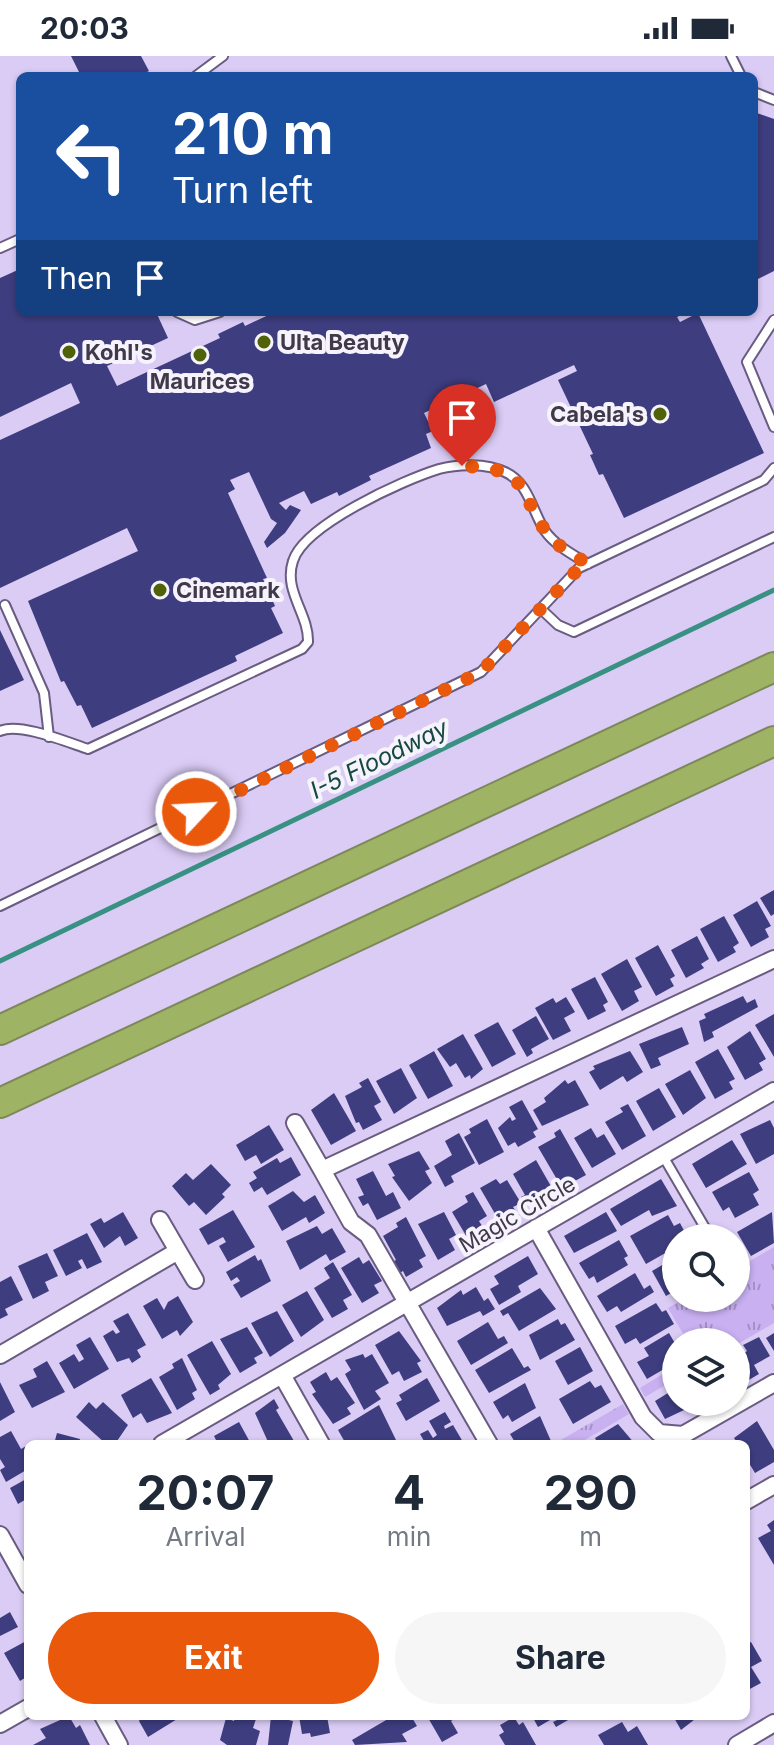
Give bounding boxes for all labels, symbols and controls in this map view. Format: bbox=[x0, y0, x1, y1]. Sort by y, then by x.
text: 20:03 bbox=[40, 10, 129, 46]
text: 210 m bbox=[172, 100, 334, 168]
icon: left bbox=[40, 104, 144, 208]
text: Turn left bbox=[172, 168, 313, 212]
icon: arrive bbox=[128, 256, 172, 300]
text: Then bbox=[40, 260, 112, 296]
place label: Ulta Beauty bbox=[280, 329, 405, 355]
marker: Ulta Beauty bbox=[255, 333, 273, 351]
place label: Kohl's bbox=[85, 339, 153, 365]
marker: Kohl's bbox=[60, 343, 78, 361]
marker: Maurices bbox=[191, 346, 209, 364]
place label: Maurices bbox=[150, 368, 250, 394]
pin bbox=[428, 384, 496, 466]
icon: arrive bbox=[440, 396, 484, 440]
place label: Cabela's bbox=[550, 401, 644, 427]
marker: Cabela's bbox=[651, 405, 669, 423]
place label: Cinemark bbox=[176, 577, 280, 603]
marker: Cinemark bbox=[151, 581, 169, 599]
water label: I-5 Floodway bbox=[306, 713, 453, 805]
position arrow bbox=[154, 770, 238, 854]
street label: Magic Circle bbox=[454, 1170, 580, 1258]
map controls bbox=[662, 1224, 750, 1416]
button: search bbox=[662, 1224, 750, 1312]
button: layers bbox=[662, 1328, 750, 1416]
text: 20:07 bbox=[136, 1463, 274, 1522]
text: 4 bbox=[393, 1463, 425, 1522]
text: 290 bbox=[544, 1463, 638, 1522]
text: Arrival bbox=[165, 1521, 245, 1552]
text: min bbox=[387, 1521, 431, 1552]
text: m bbox=[579, 1521, 602, 1552]
button: Exit bbox=[48, 1612, 379, 1704]
button: Share bbox=[395, 1612, 726, 1704]

